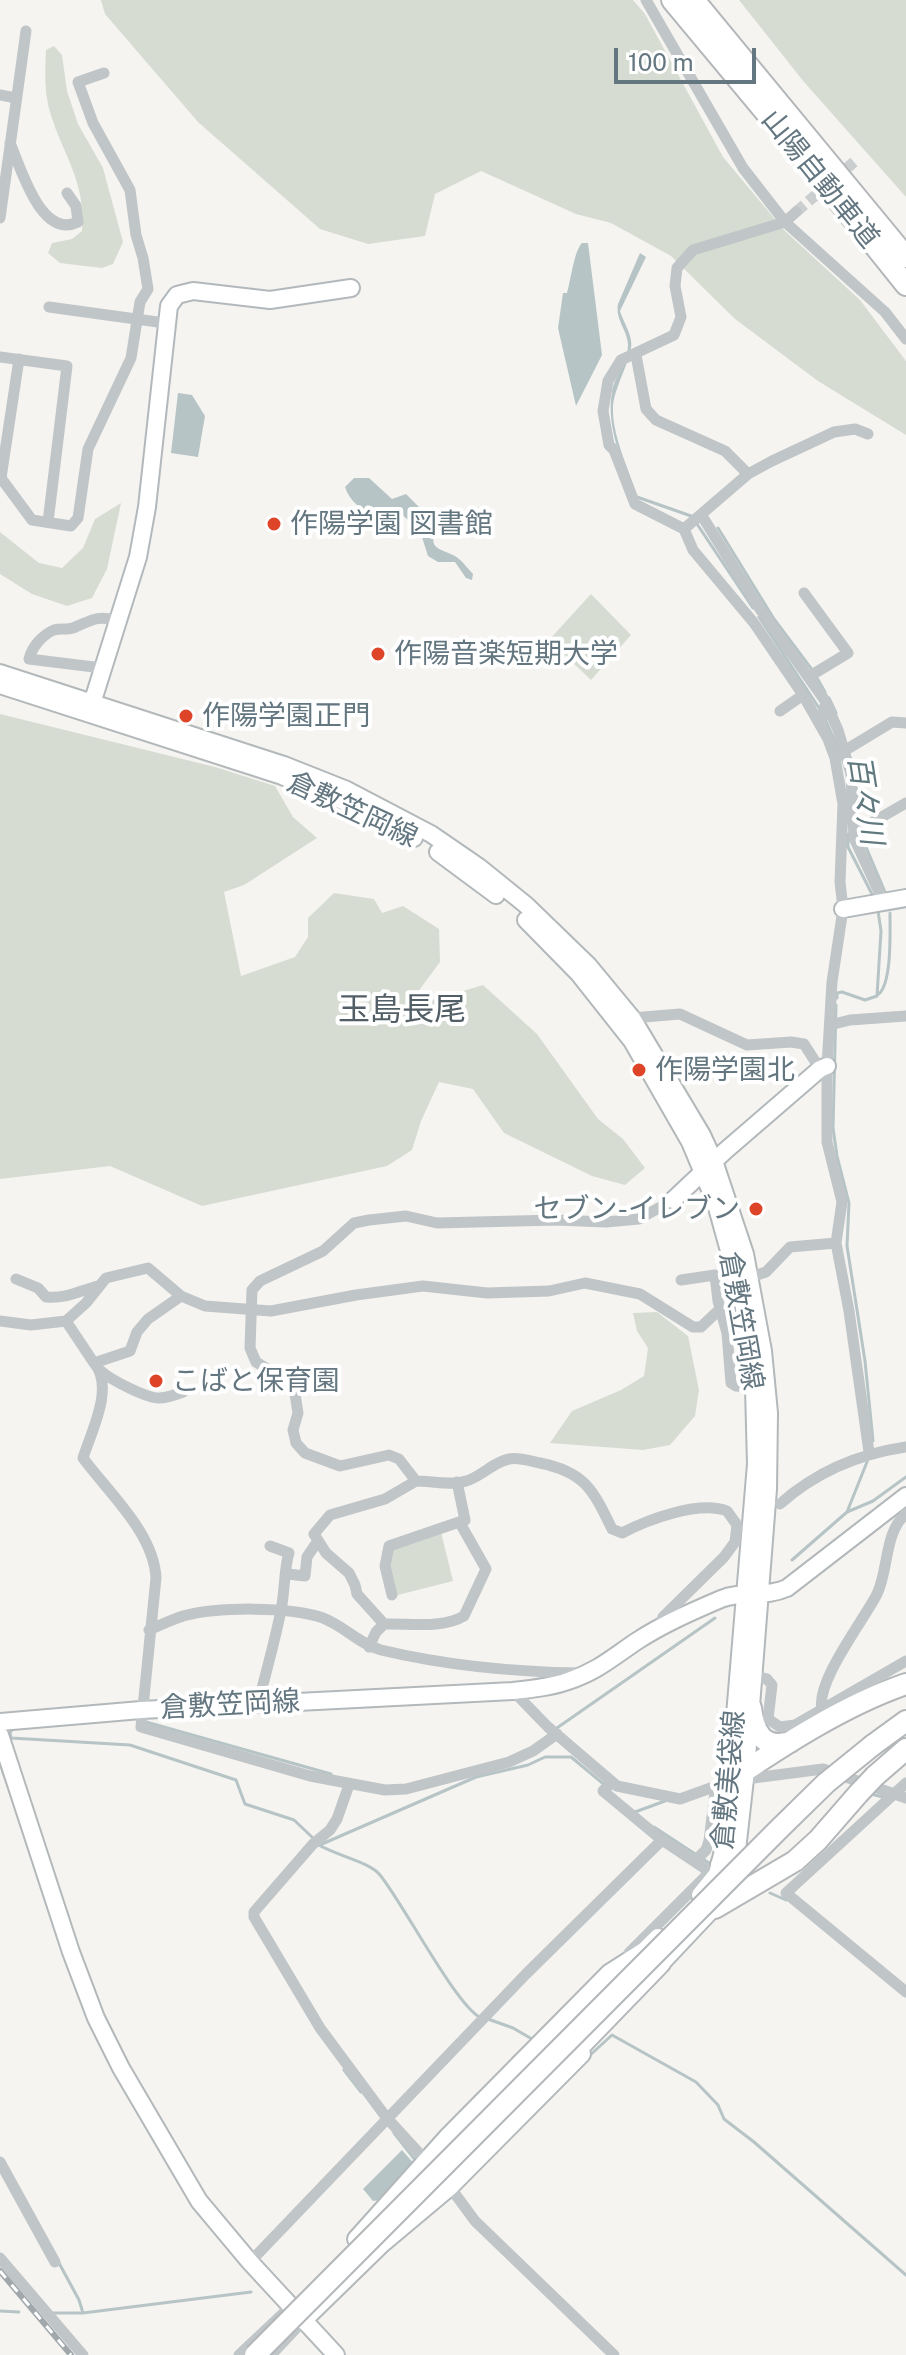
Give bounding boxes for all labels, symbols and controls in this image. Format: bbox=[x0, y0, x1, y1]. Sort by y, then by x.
scale bar bbox=[618, 32, 760, 82]
text: 100 m bbox=[628, 48, 694, 76]
street label: 山陽自動車道 bbox=[754, 103, 886, 255]
place label: 作陽学園 図書館 bbox=[290, 507, 493, 541]
marker: 作陽学園 図書館 bbox=[265, 515, 283, 533]
place label: 作陽音楽短期大学 bbox=[394, 637, 618, 671]
marker: 作陽音楽短期大学 bbox=[369, 645, 387, 663]
place label: 作陽学園正門 bbox=[202, 699, 370, 733]
marker: 作陽学園正門 bbox=[177, 707, 195, 725]
water label: 百々川 bbox=[840, 753, 890, 847]
street label: 倉敷笠岡線 bbox=[281, 765, 423, 855]
district label: 玉島長尾 bbox=[338, 991, 466, 1029]
place label: 作陽学園北 bbox=[655, 1053, 795, 1087]
marker: 作陽学園北 bbox=[630, 1061, 648, 1079]
place label: セブン-イレブン bbox=[533, 1192, 740, 1226]
marker: セブン-イレブン bbox=[747, 1200, 765, 1218]
street label: 倉敷笠岡線 bbox=[712, 1249, 770, 1393]
place label: こばと保育園 bbox=[172, 1364, 340, 1398]
marker: こばと保育園 bbox=[147, 1372, 165, 1390]
street label: 倉敷笠岡線 bbox=[159, 1685, 301, 1725]
street label: 倉敷美袋線 bbox=[706, 1709, 752, 1851]

